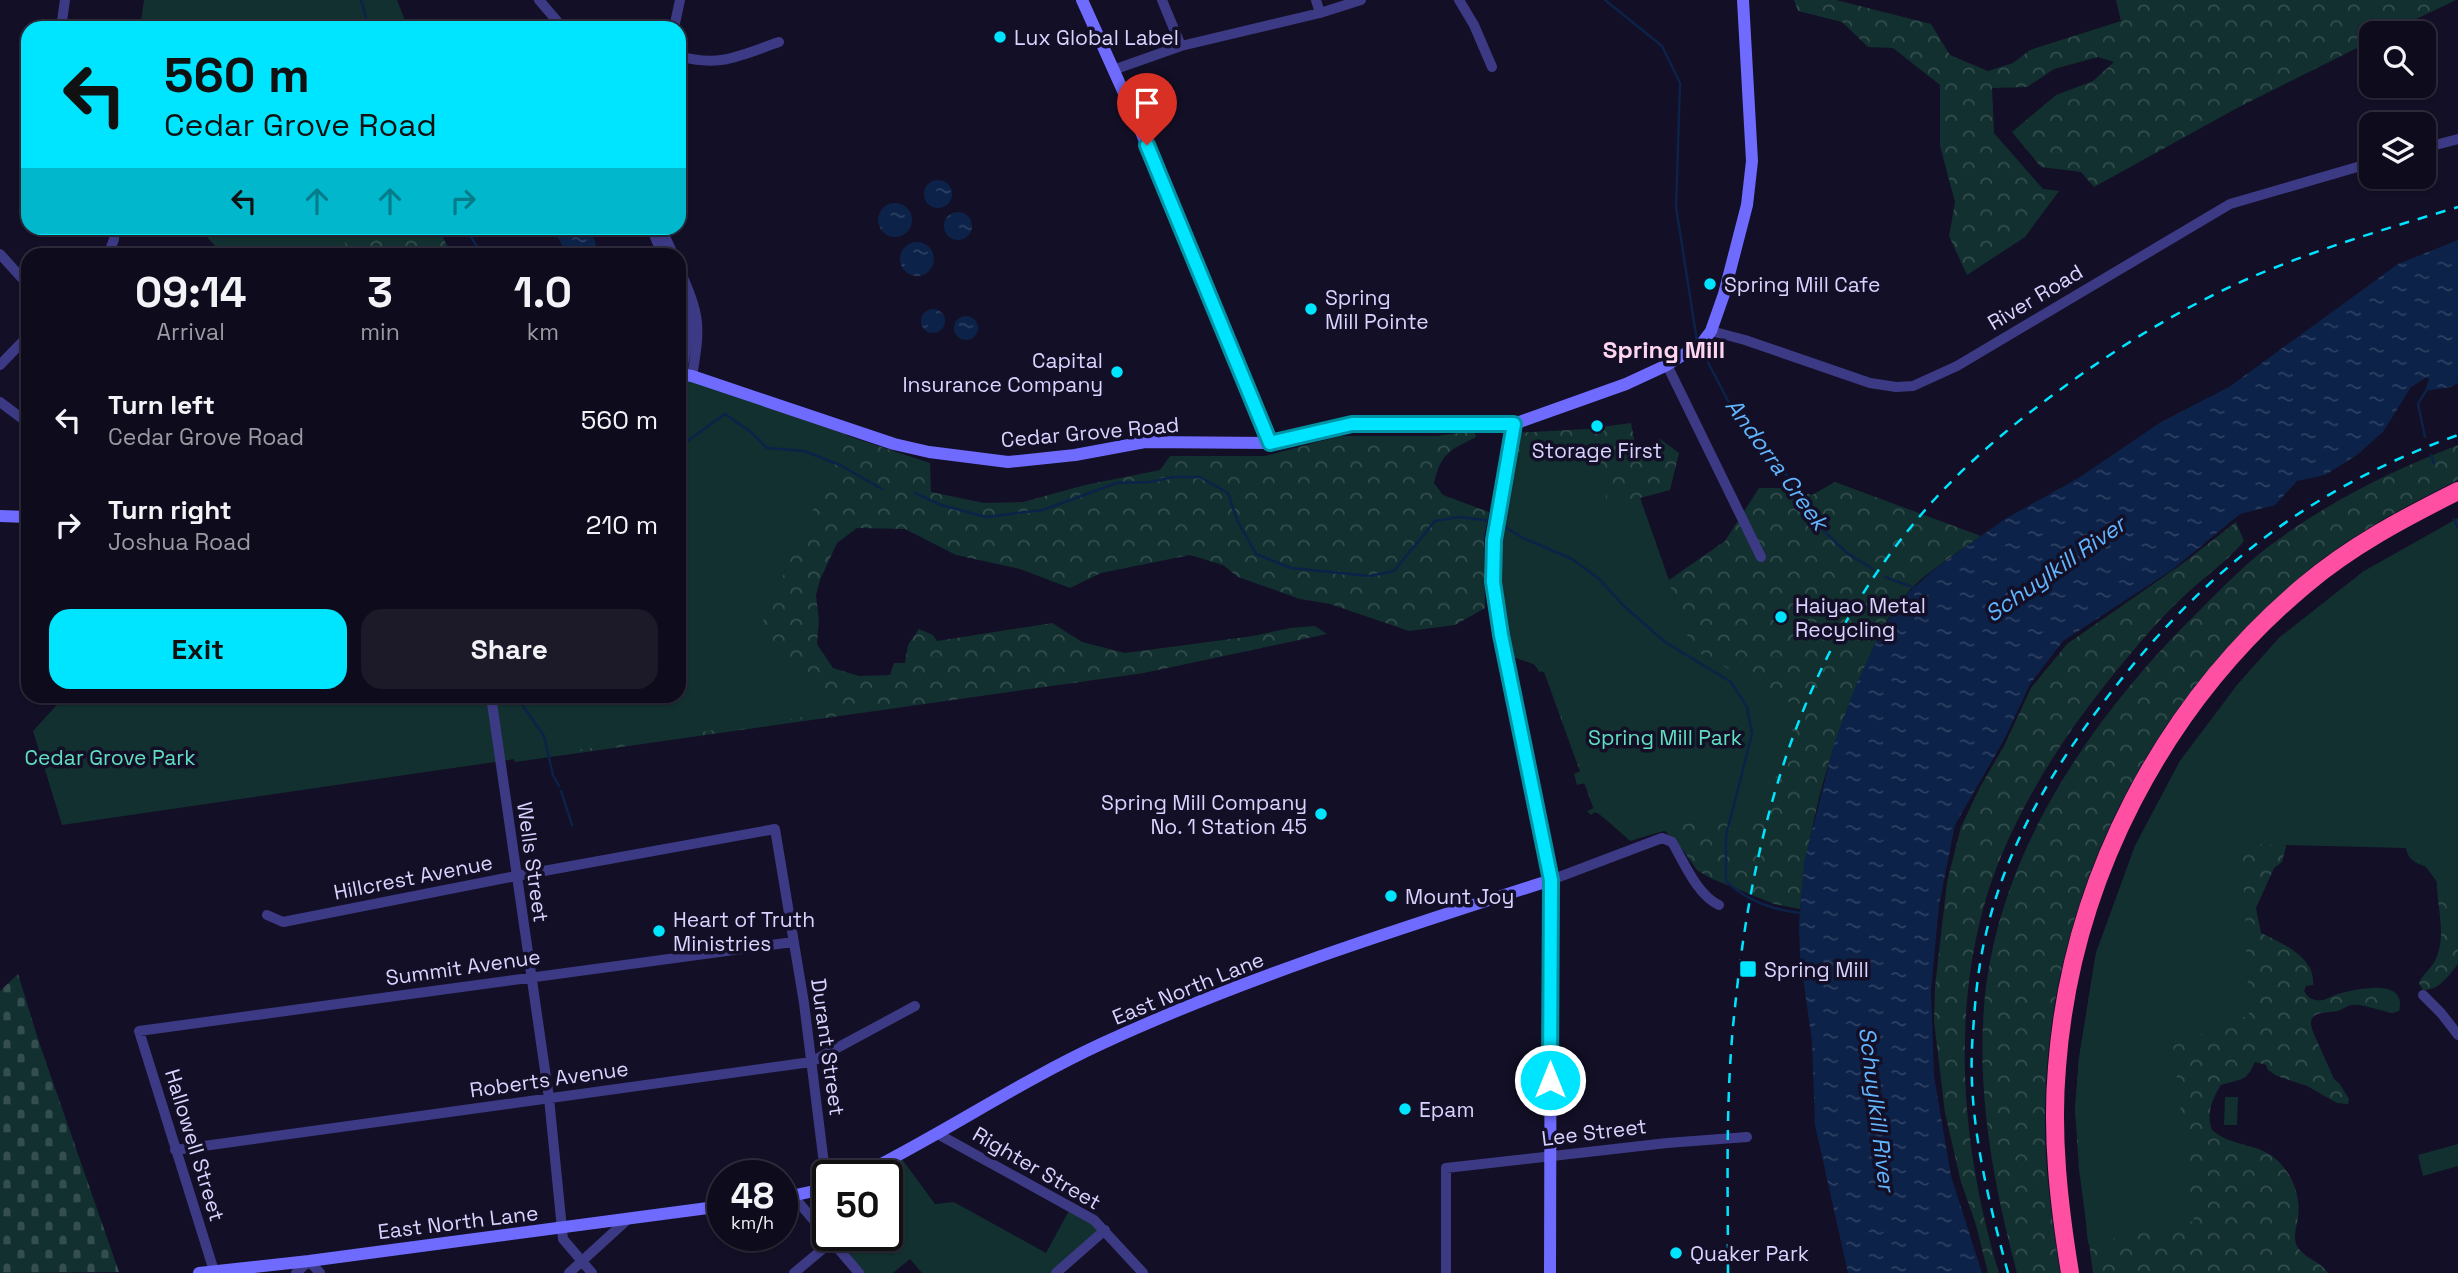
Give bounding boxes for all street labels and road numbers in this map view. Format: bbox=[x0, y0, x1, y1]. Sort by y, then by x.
street label: River Road bbox=[1982, 258, 2088, 336]
street label: Cedar Grove Road bbox=[1000, 411, 1180, 453]
street label: Wells Street bbox=[511, 800, 555, 924]
street label: Hillcrest Avenue bbox=[331, 848, 495, 906]
street label: Summit Avenue bbox=[384, 943, 542, 991]
street label: East North Lane bbox=[1108, 945, 1268, 1031]
street label: Durant Street bbox=[805, 977, 851, 1117]
street label: Roberts Avenue bbox=[468, 1054, 630, 1104]
street label: Hallowell Street bbox=[159, 1066, 231, 1224]
street label: Lee Street bbox=[1540, 1112, 1648, 1152]
street label: Righter Street bbox=[968, 1120, 1106, 1216]
street label: East North Lane bbox=[376, 1199, 540, 1245]

